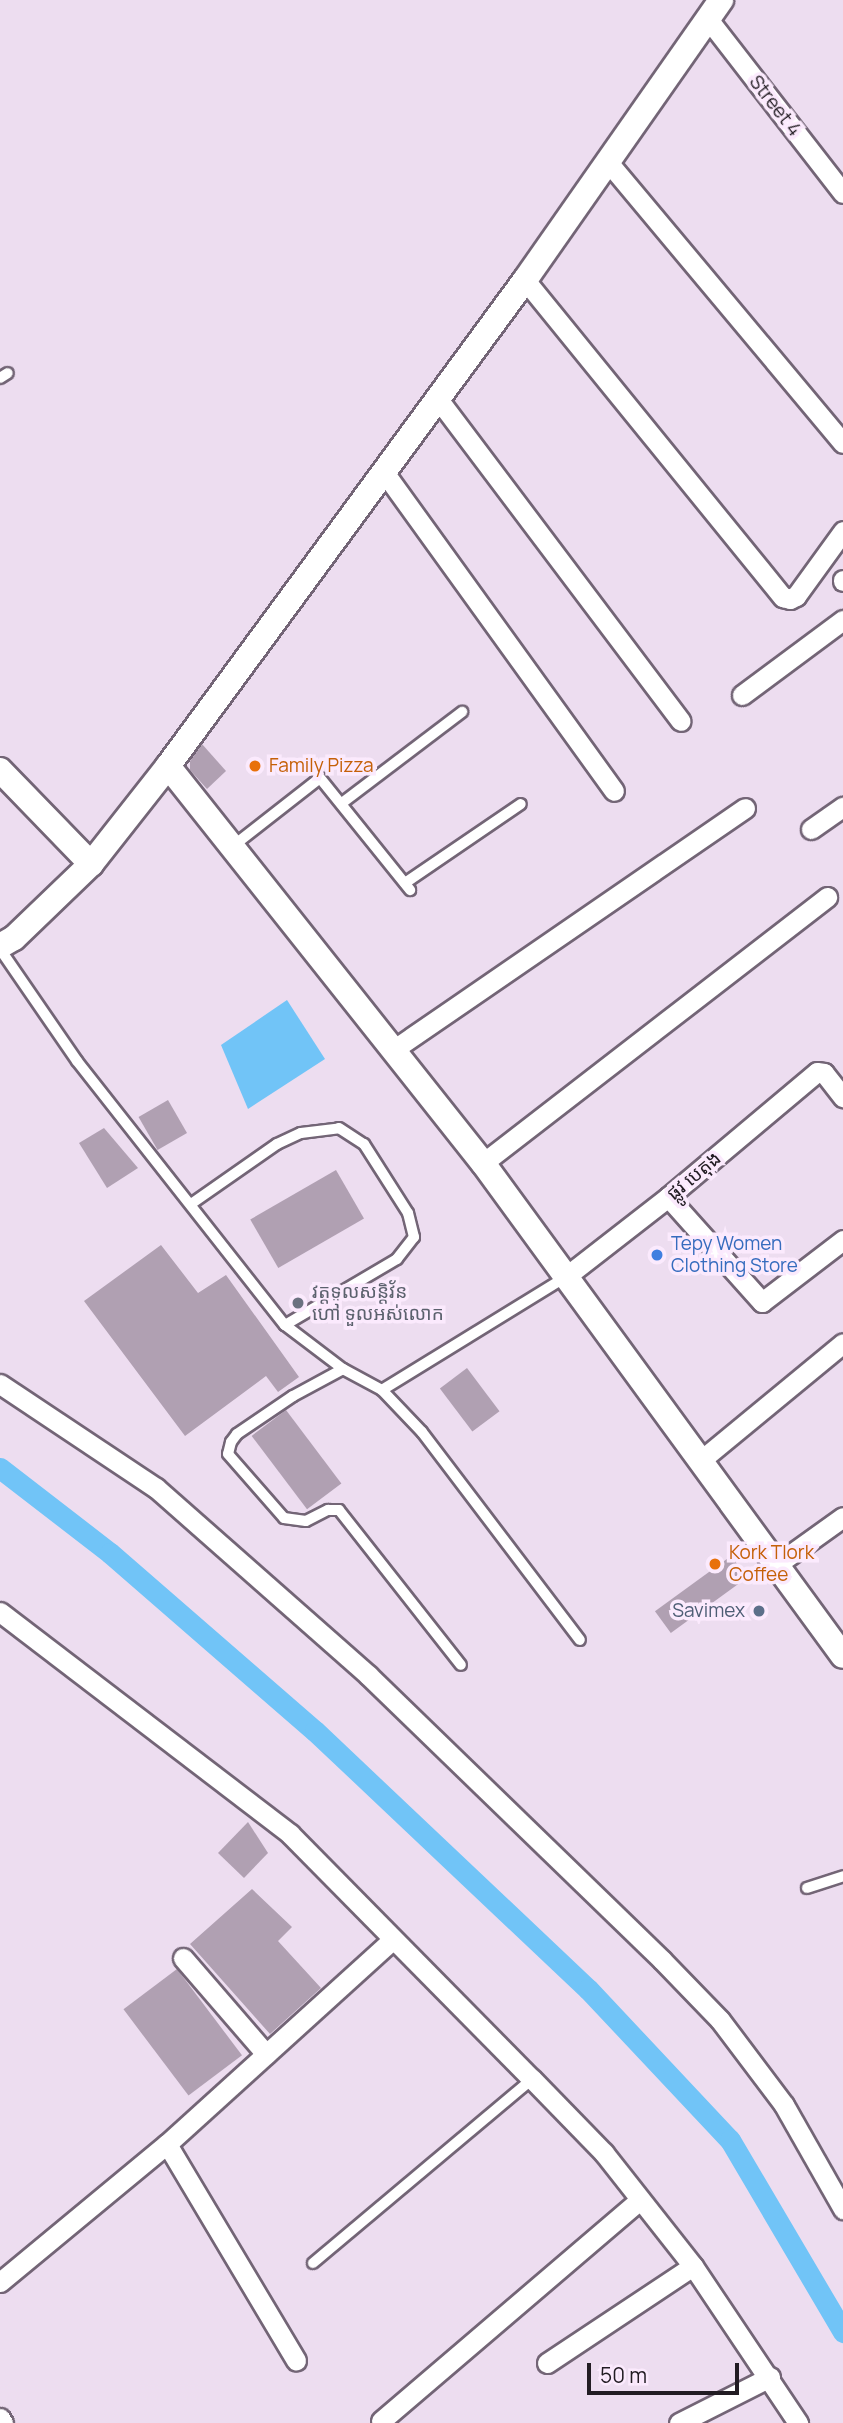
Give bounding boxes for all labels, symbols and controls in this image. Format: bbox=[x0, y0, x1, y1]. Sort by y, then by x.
street label: Street 4 bbox=[744, 71, 806, 141]
place label: Family Pizza bbox=[269, 755, 374, 777]
marker: Family Pizza bbox=[247, 758, 263, 774]
street label: ផ្លូវ បេតុង bbox=[662, 1147, 726, 1205]
place label: Tepy Women Clothing Store bbox=[671, 1233, 798, 1277]
marker: Tepy Women Clothing Store bbox=[649, 1247, 665, 1263]
place label: វត្តទូលសន្តិវ័ន ហៅ ទួលអស់លោក bbox=[312, 1281, 444, 1325]
marker: វត្តទូលសន្តិវ័ន ហៅ ទួលអស់លោក bbox=[290, 1295, 306, 1311]
place label: Kork Tlork Coffee bbox=[729, 1542, 814, 1586]
marker: Kork Tlork Coffee bbox=[707, 1556, 723, 1572]
place label: Savimex bbox=[672, 1600, 745, 1622]
marker: Savimex bbox=[751, 1603, 767, 1619]
scale bar bbox=[591, 2350, 743, 2394]
text: 50 m bbox=[600, 2361, 647, 2389]

